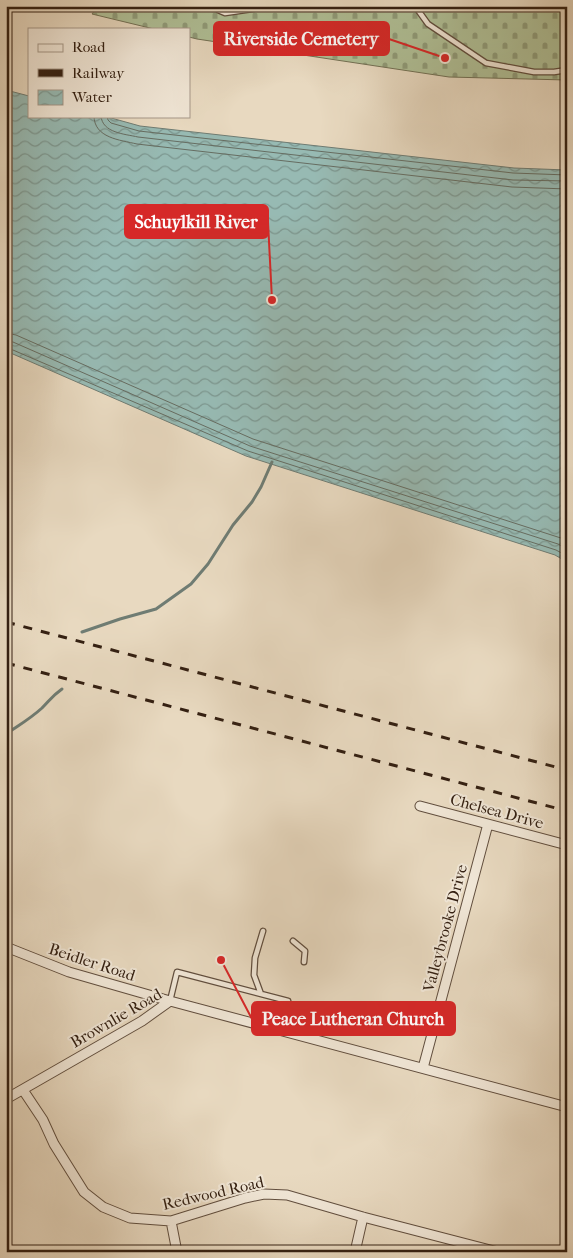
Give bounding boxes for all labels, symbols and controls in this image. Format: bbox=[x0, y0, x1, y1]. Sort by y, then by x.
callout: Riverside Cemetery bbox=[214, 22, 389, 55]
legend bbox=[28, 28, 190, 118]
text: Riverside Cemetery bbox=[223, 29, 380, 50]
text: Road bbox=[72, 38, 106, 56]
text: Railway bbox=[72, 64, 125, 82]
text: Water bbox=[71, 88, 112, 106]
callout: Schuylkill River bbox=[125, 205, 268, 238]
text: Schuylkill River bbox=[134, 212, 258, 233]
street label: Chelsea Drive bbox=[448, 789, 546, 833]
street label: Valleybrooke Drive bbox=[419, 862, 471, 995]
street label: Beidler Road bbox=[46, 939, 138, 985]
street label: Brownlie Road bbox=[67, 984, 165, 1052]
callout: Peace Lutheran Church bbox=[252, 1002, 455, 1035]
text: Peace Lutheran Church bbox=[262, 1009, 445, 1030]
street label: Redwood Road bbox=[160, 1172, 266, 1214]

